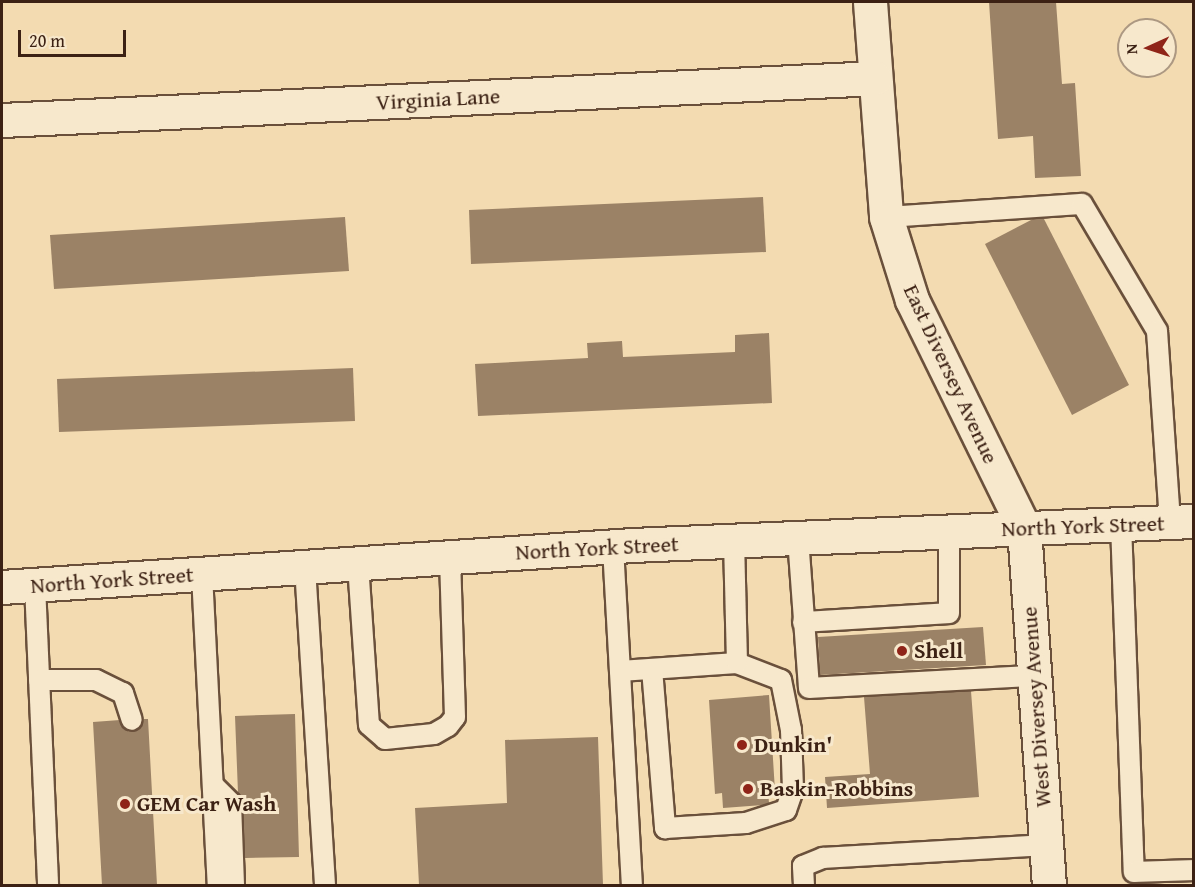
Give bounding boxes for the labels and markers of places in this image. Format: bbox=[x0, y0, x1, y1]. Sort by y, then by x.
place label: Shell bbox=[914, 638, 963, 664]
marker: Shell bbox=[895, 644, 909, 658]
place label: Dunkin' bbox=[754, 732, 832, 758]
marker: Dunkin' bbox=[735, 738, 749, 752]
place label: Baskin-Robbins bbox=[760, 776, 913, 802]
marker: Baskin-Robbins bbox=[741, 782, 755, 796]
place label: GEM Car Wash bbox=[137, 791, 276, 817]
marker: GEM Car Wash bbox=[118, 797, 132, 811]

